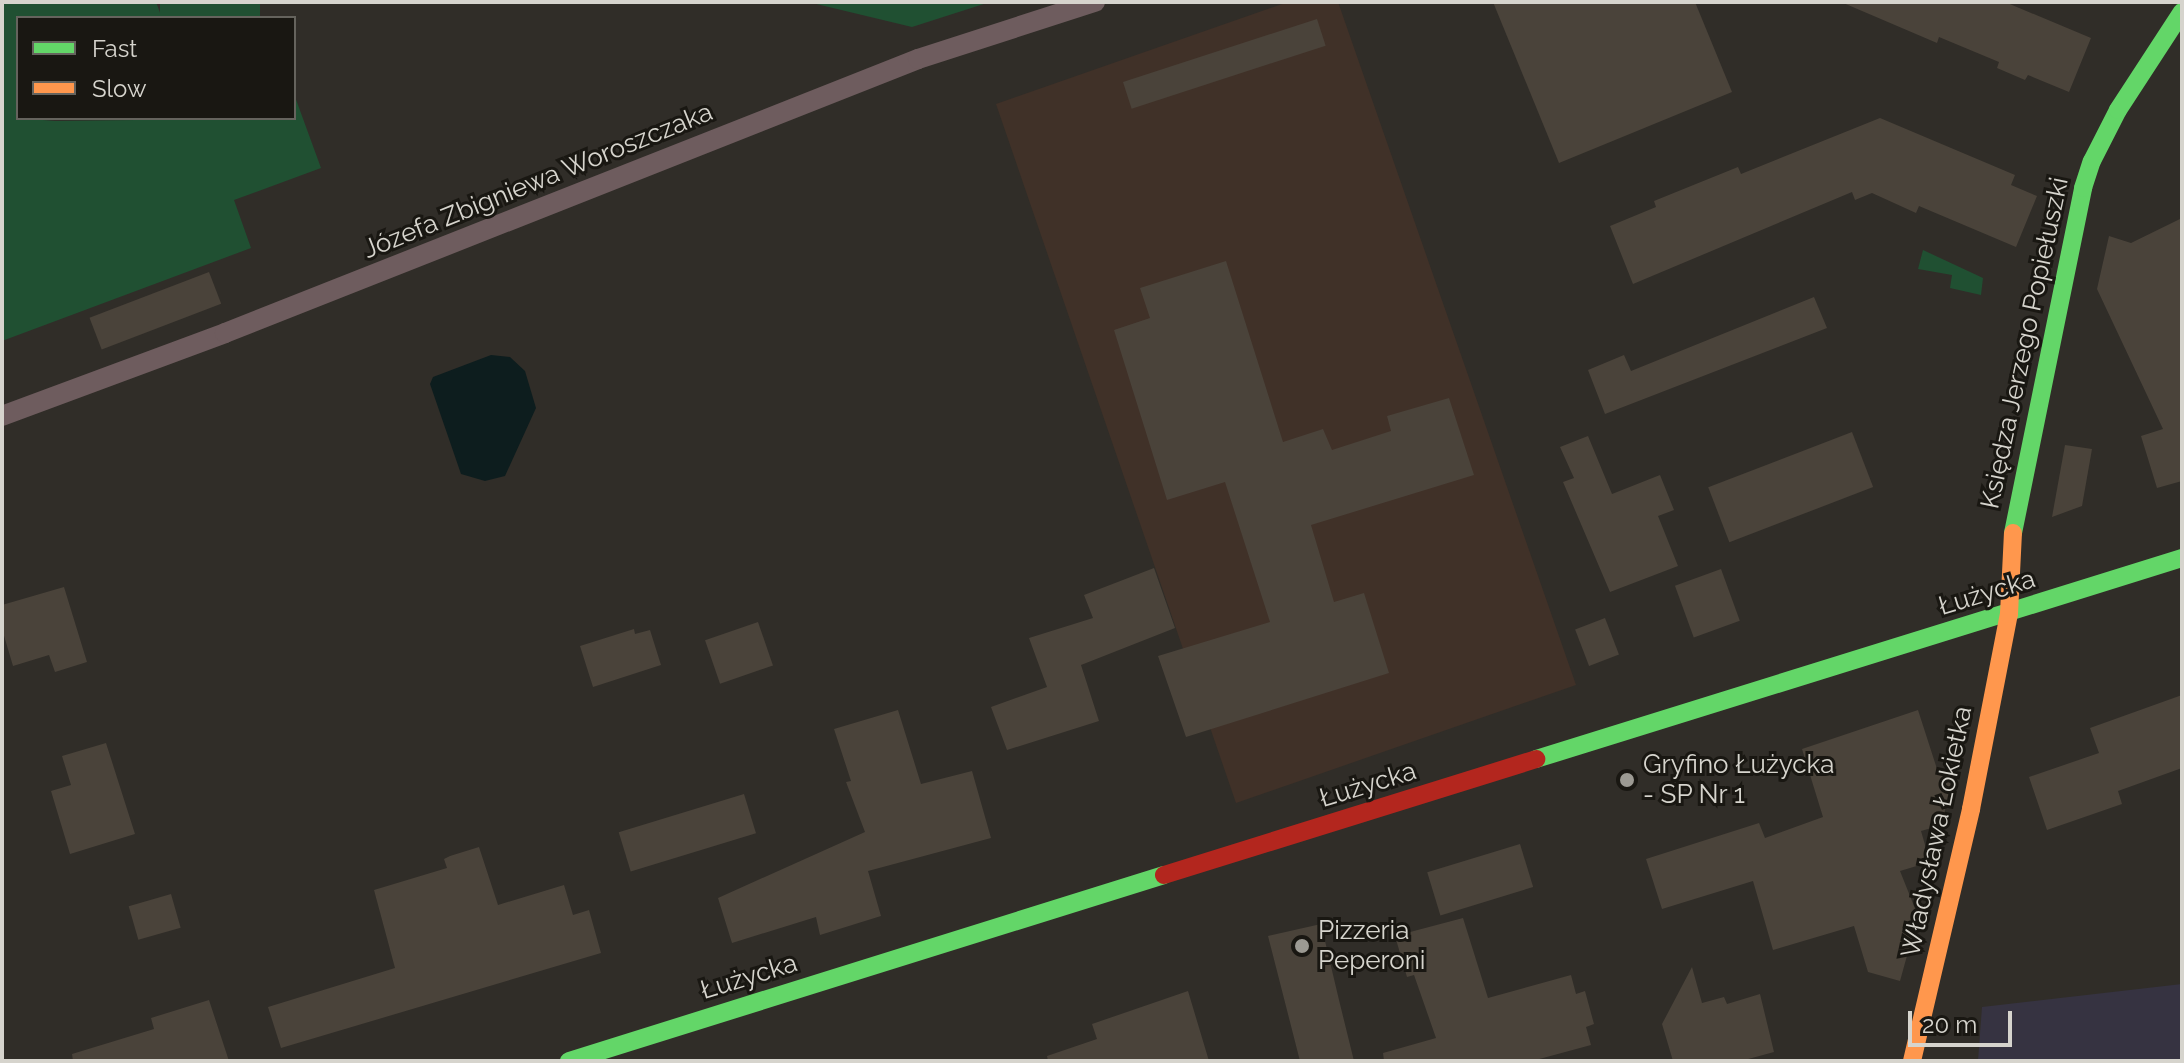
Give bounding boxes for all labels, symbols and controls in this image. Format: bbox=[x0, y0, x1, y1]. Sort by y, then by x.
legend bbox=[16, 16, 296, 120]
text: Fast bbox=[92, 34, 137, 63]
text: Slow bbox=[92, 74, 146, 103]
street label: Józefa Zbigniewa Woroszczaka bbox=[358, 96, 718, 266]
street label: Księdza Jerzego Popiełuszki bbox=[1975, 174, 2075, 512]
street label: Łużycka bbox=[1935, 564, 2039, 622]
street label: Władysława Łokietka bbox=[1895, 704, 1979, 960]
place label: Gryfino Łużycka - SP Nr 1 bbox=[1643, 749, 1835, 810]
street label: Łużycka bbox=[1316, 756, 1420, 814]
marker: Gryfino Łużycka - SP Nr 1 bbox=[1618, 771, 1636, 789]
place label: Pizzeria Peperoni bbox=[1318, 915, 1425, 976]
marker: Pizzeria Peperoni bbox=[1293, 937, 1311, 955]
street label: Łużycka bbox=[697, 948, 801, 1006]
scale bar bbox=[1912, 995, 2016, 1045]
text: 20 m bbox=[1922, 1010, 1977, 1039]

